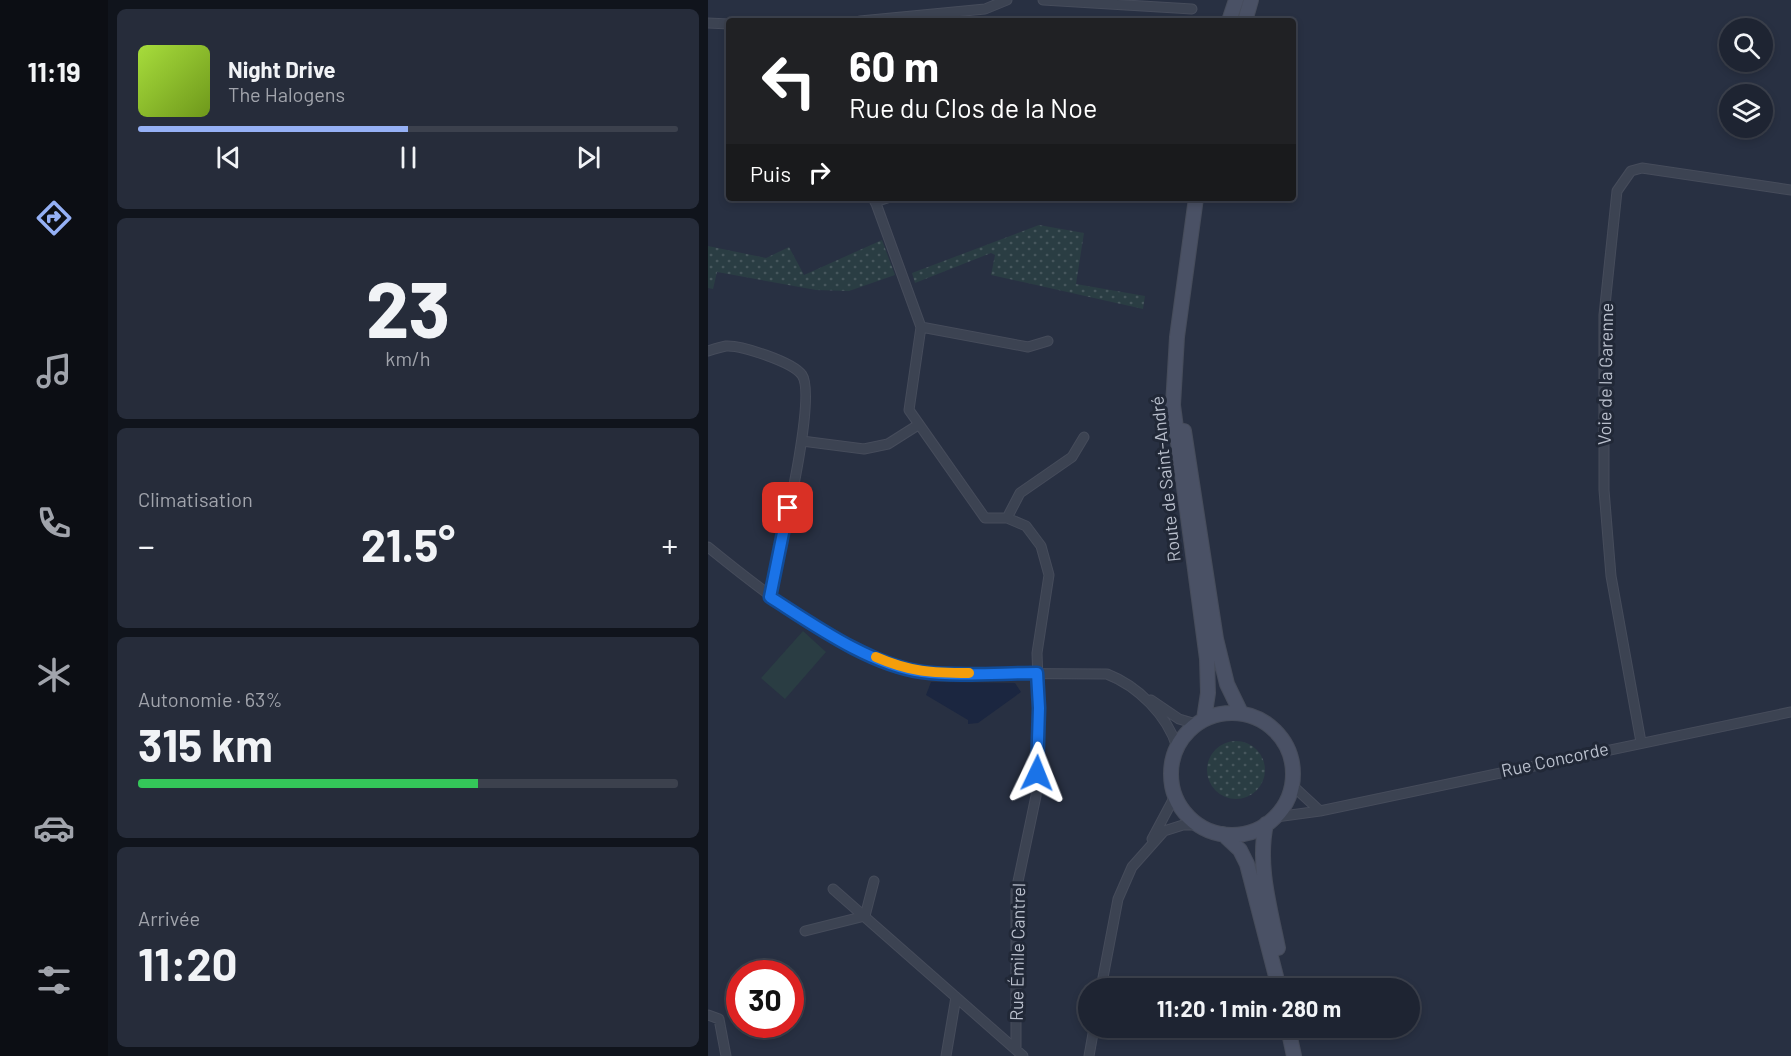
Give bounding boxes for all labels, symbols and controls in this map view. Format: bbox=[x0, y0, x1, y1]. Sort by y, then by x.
map controls bbox=[1719, 18, 1773, 138]
button: search bbox=[1719, 18, 1773, 72]
text: 60 m bbox=[849, 40, 939, 90]
icon: left bbox=[750, 42, 828, 120]
text: 11:19 bbox=[27, 55, 81, 87]
text: Night Drive bbox=[228, 56, 336, 82]
text: The Halogens bbox=[228, 82, 345, 106]
button: layers bbox=[1719, 84, 1773, 138]
text: Rue du Clos de la Noe bbox=[849, 91, 1097, 123]
icon: previous bbox=[212, 141, 245, 174]
icon: pause bbox=[392, 141, 425, 174]
icon: next bbox=[572, 141, 605, 174]
icon: right bbox=[803, 156, 836, 189]
text: Puis bbox=[750, 160, 791, 186]
icon: directions bbox=[33, 197, 75, 239]
text: 23 bbox=[366, 260, 450, 354]
street label: Voie de la Garenne bbox=[1593, 303, 1617, 445]
text: km/h bbox=[385, 346, 431, 370]
icon: music bbox=[33, 350, 75, 392]
street label: Route de Saint-André bbox=[1145, 395, 1185, 563]
pin bbox=[762, 482, 813, 533]
text: Climatisation bbox=[138, 487, 253, 511]
icon: arrive bbox=[771, 491, 804, 524]
icon: phone bbox=[33, 502, 75, 544]
text: 21.5° bbox=[361, 517, 455, 571]
text: − bbox=[138, 525, 155, 565]
text: + bbox=[662, 525, 678, 565]
icon: climate bbox=[33, 654, 75, 696]
text: Autonomie · 63% bbox=[138, 687, 282, 711]
text: 315 km bbox=[138, 717, 273, 771]
street label: Rue Concorde bbox=[1499, 737, 1610, 781]
position arrow bbox=[1005, 741, 1069, 805]
icon: car bbox=[33, 807, 75, 849]
street label: Rue Émile Cantrel bbox=[1005, 883, 1029, 1021]
text: Arrivée bbox=[138, 906, 200, 930]
text: 11:20 bbox=[138, 936, 237, 990]
icon: filters bbox=[33, 959, 75, 1001]
speed limit sign: 30 bbox=[726, 960, 804, 1038]
text: 11:20 · 1 min · 280 m bbox=[1157, 995, 1341, 1021]

